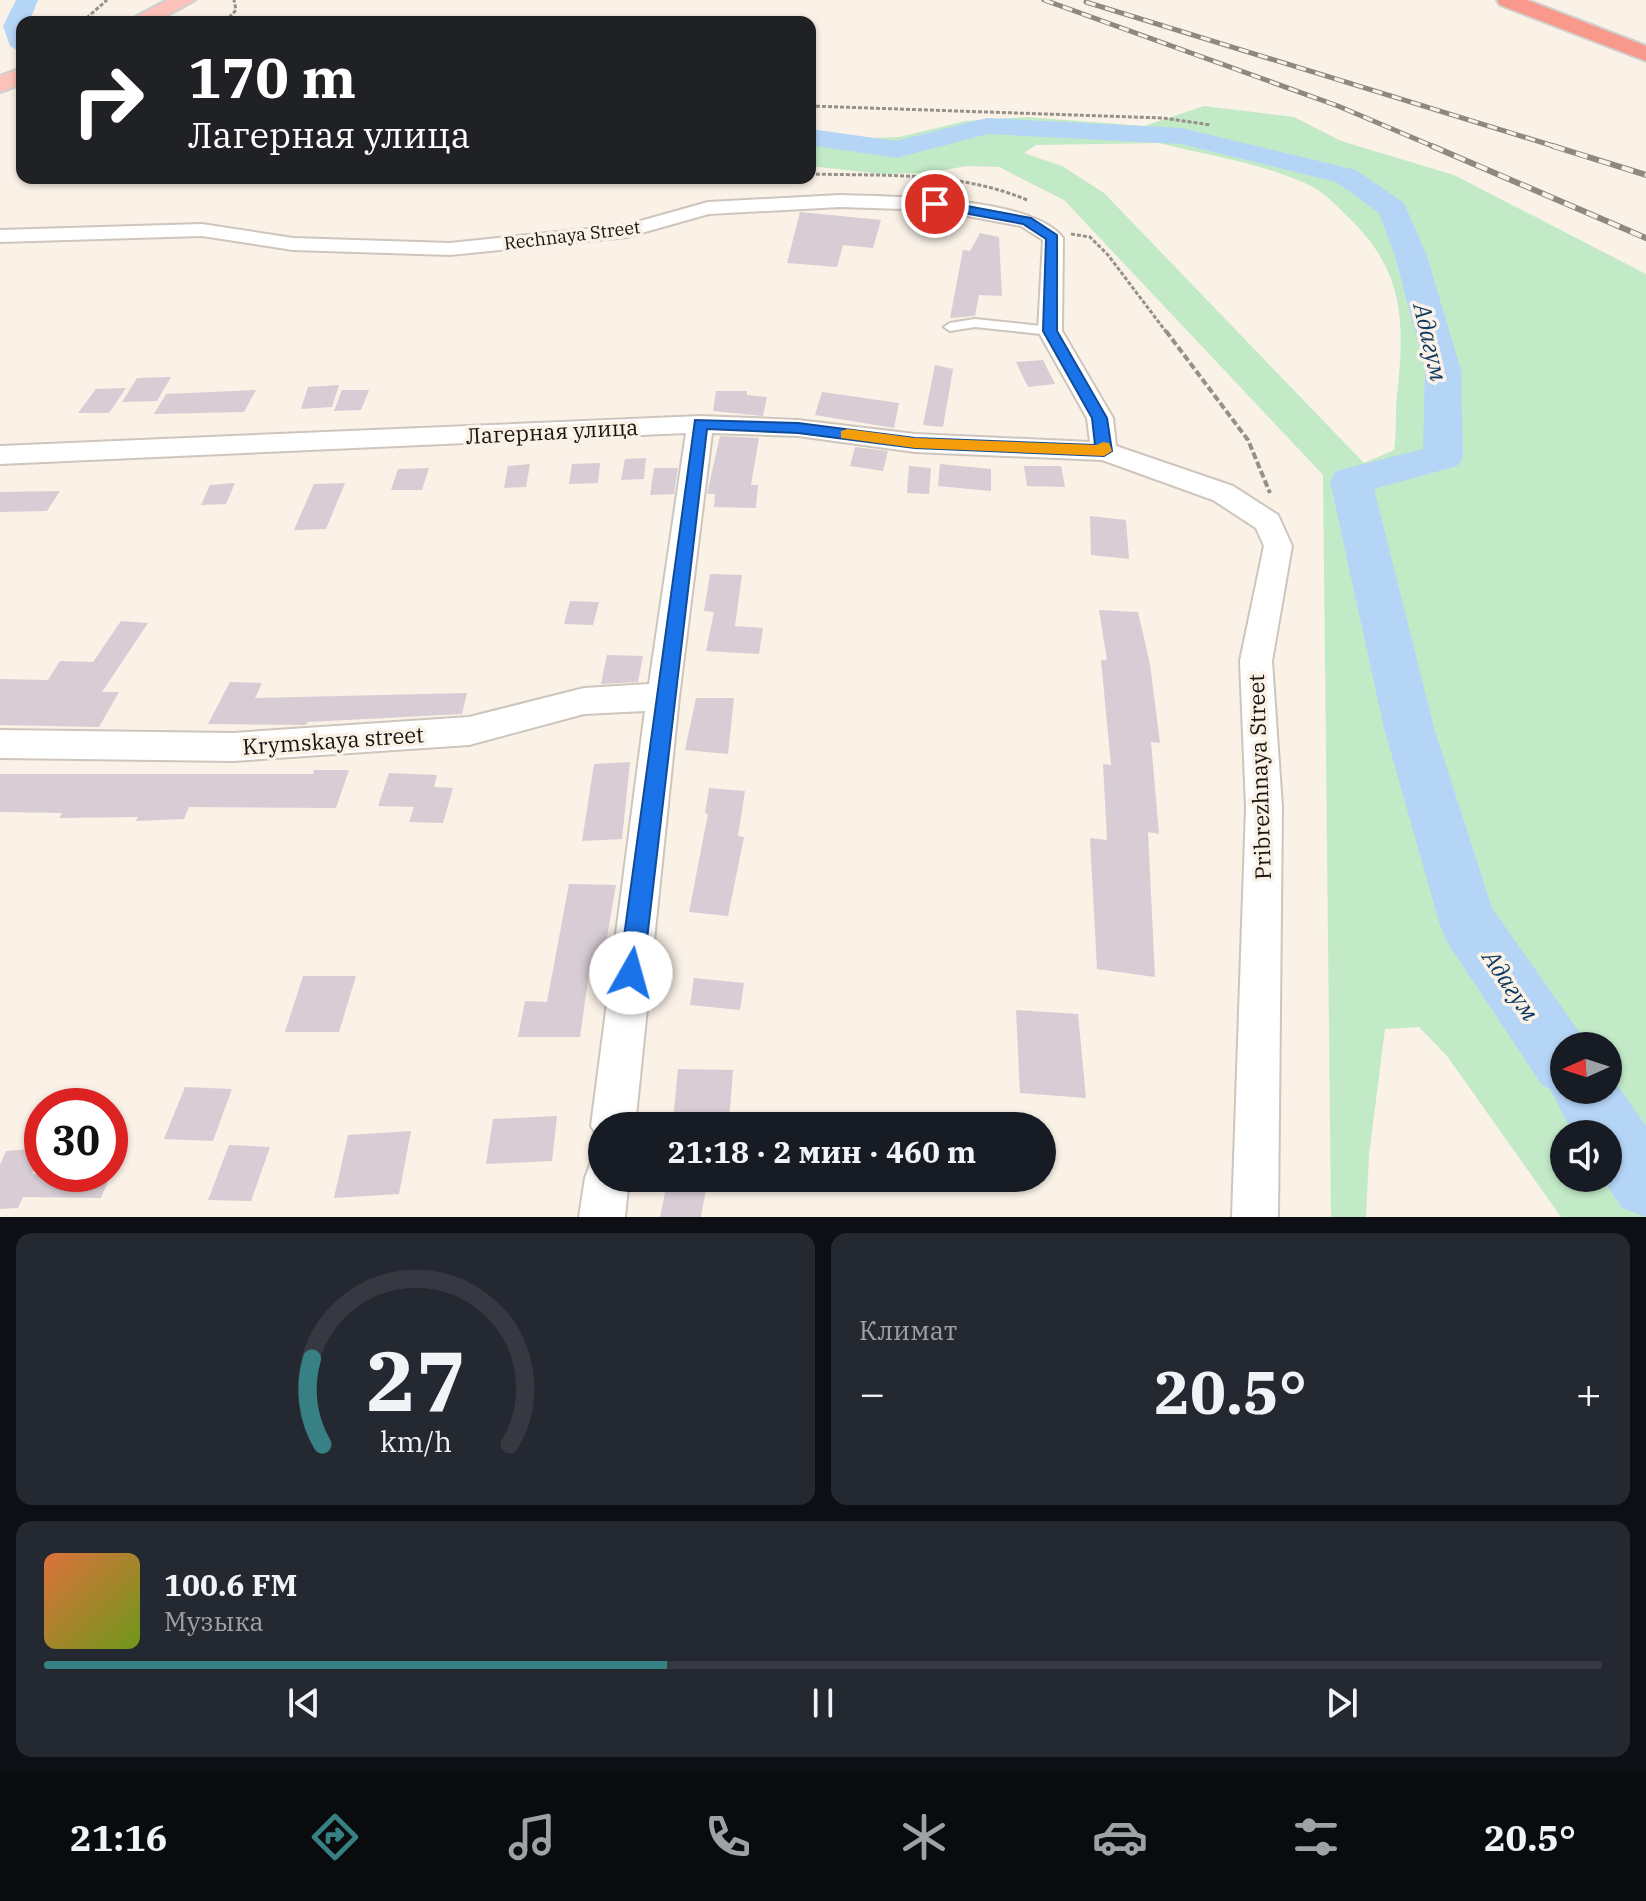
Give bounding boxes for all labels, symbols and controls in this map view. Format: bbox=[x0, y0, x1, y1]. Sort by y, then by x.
text: 170 m bbox=[188, 41, 356, 113]
icon: right bbox=[56, 48, 160, 152]
text: Лагерная улица bbox=[188, 111, 470, 158]
pin bbox=[901, 170, 969, 238]
icon: arrive bbox=[913, 182, 957, 226]
street label: Rechnaya Street bbox=[503, 215, 641, 255]
water label: Адагум bbox=[1406, 298, 1455, 384]
street label: Лагерная улица bbox=[465, 412, 639, 450]
street label: Pribrezhnaya Street bbox=[1241, 673, 1277, 880]
street label: Krymskaya street bbox=[241, 719, 425, 761]
position arrow bbox=[589, 931, 673, 1015]
water label: Адагум bbox=[1475, 942, 1546, 1027]
north arrow bbox=[1550, 1032, 1622, 1104]
map controls bbox=[1550, 1032, 1622, 1192]
speed limit sign: 30 bbox=[24, 1088, 128, 1192]
button: sound bbox=[1550, 1120, 1622, 1192]
text: 21:18 · 2 мин · 460 m bbox=[668, 1132, 976, 1171]
text: Климат bbox=[859, 1313, 957, 1347]
text: 27 bbox=[366, 1326, 465, 1434]
text: 20.5° bbox=[1154, 1352, 1307, 1431]
text: − bbox=[859, 1364, 885, 1421]
text: + bbox=[1576, 1364, 1602, 1421]
text: km/h bbox=[379, 1423, 452, 1460]
text: 100.6 FM bbox=[164, 1565, 297, 1604]
text: Музыка bbox=[164, 1604, 264, 1638]
icon: previous bbox=[282, 1681, 326, 1725]
icon: pause bbox=[801, 1681, 845, 1725]
icon: next bbox=[1320, 1681, 1364, 1725]
icon: directions bbox=[307, 1809, 363, 1865]
icon: music bbox=[504, 1809, 560, 1865]
icon: phone bbox=[700, 1809, 756, 1865]
icon: climate bbox=[896, 1809, 952, 1865]
icon: car bbox=[1092, 1809, 1148, 1865]
icon: filters bbox=[1288, 1809, 1344, 1865]
text: 21:16 bbox=[70, 1814, 167, 1861]
text: 20.5° bbox=[1484, 1814, 1576, 1861]

